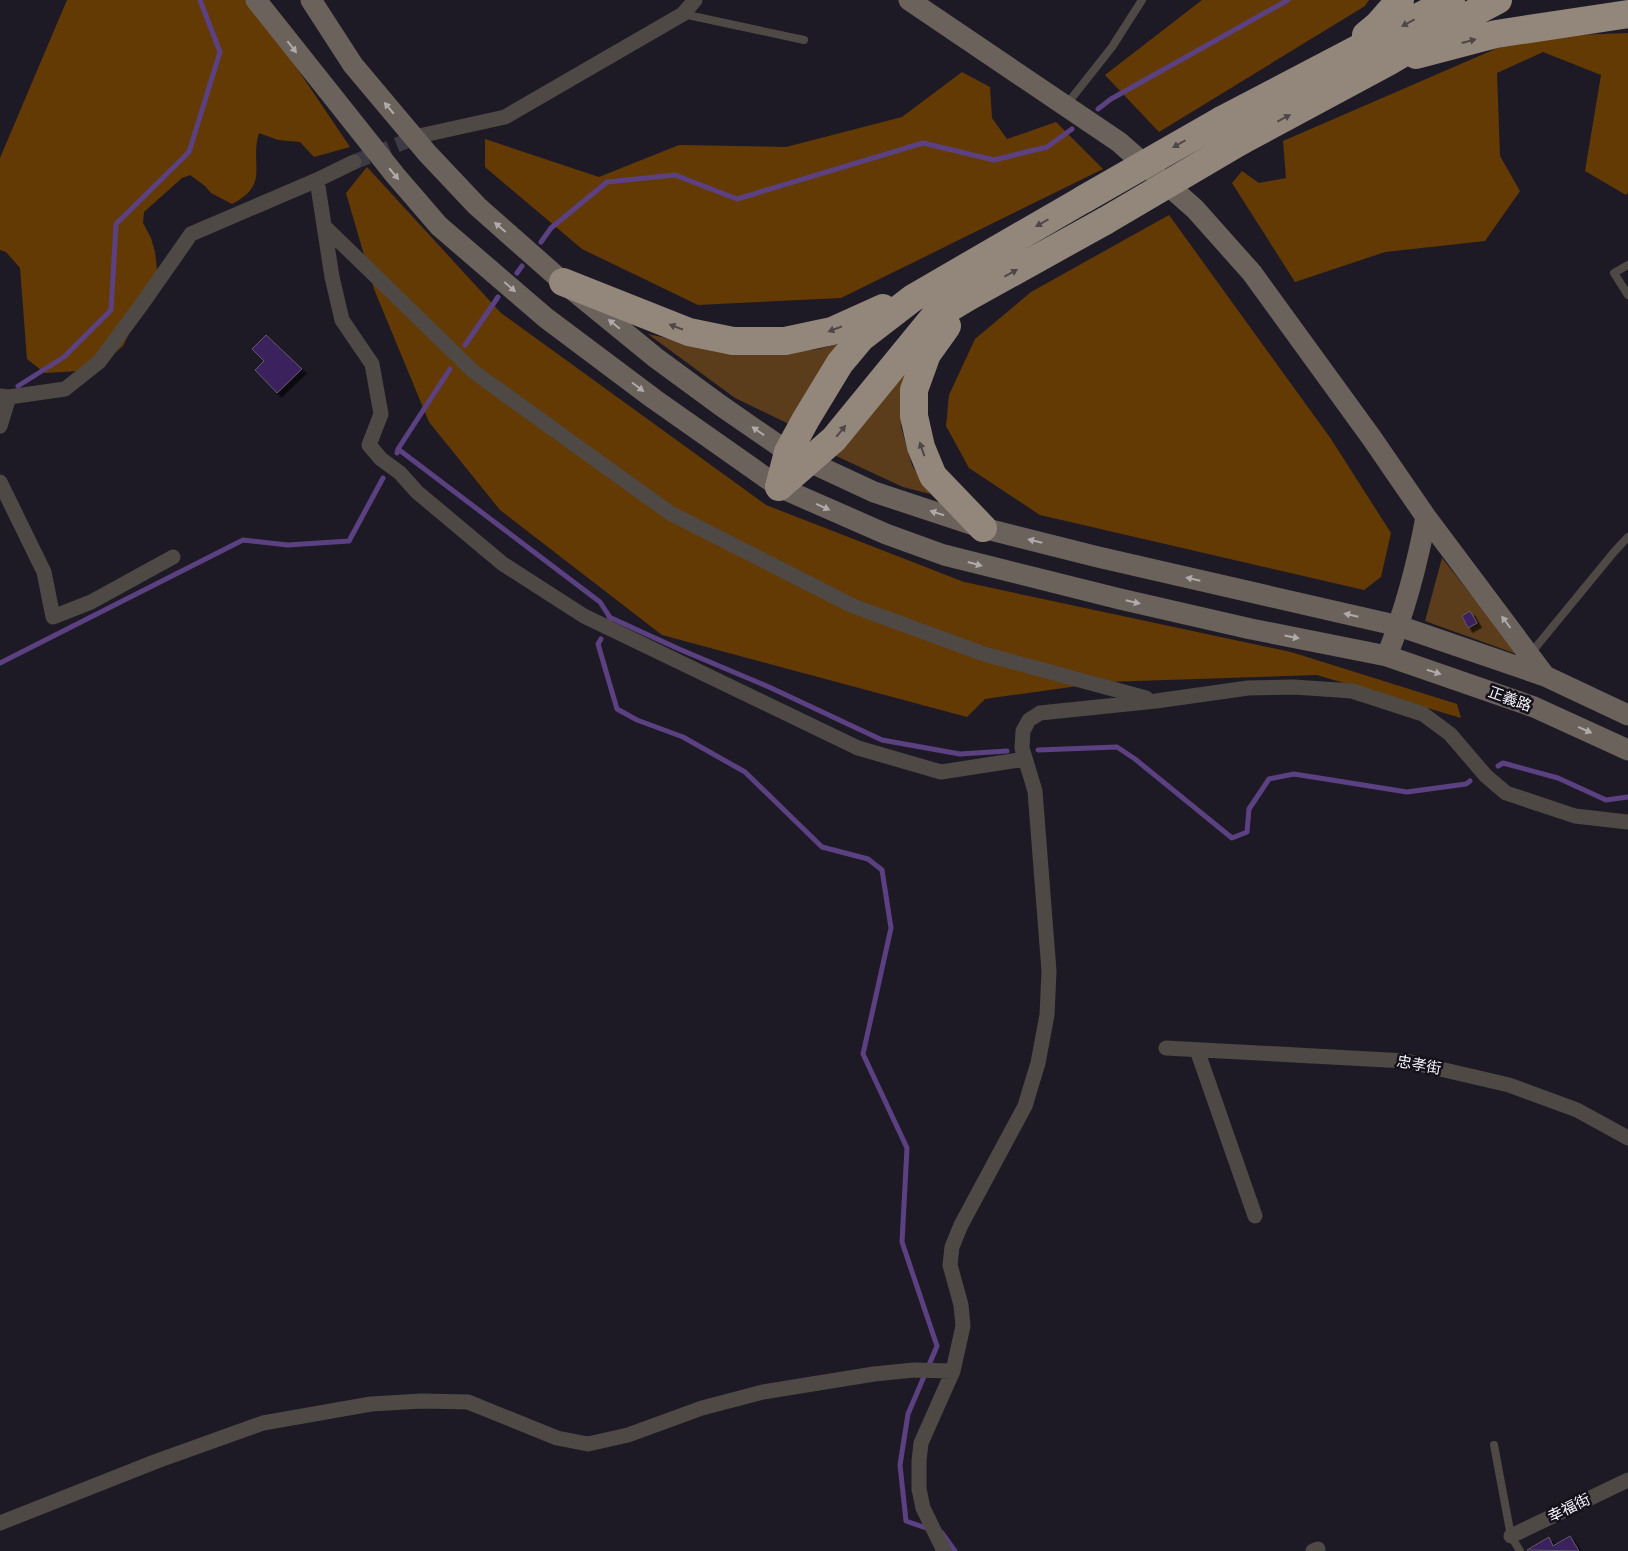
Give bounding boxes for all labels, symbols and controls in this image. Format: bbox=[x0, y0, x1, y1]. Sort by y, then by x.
one-way arrow bbox=[1401, 18, 1415, 27]
one-way arrow bbox=[1462, 37, 1477, 45]
one-way arrow bbox=[287, 40, 298, 53]
one-way arrow bbox=[384, 102, 395, 115]
one-way arrow bbox=[1277, 114, 1292, 122]
one-way arrow bbox=[1173, 140, 1186, 149]
one-way arrow bbox=[389, 167, 400, 180]
one-way arrow bbox=[1035, 219, 1048, 228]
one-way arrow bbox=[494, 221, 507, 232]
one-way arrow bbox=[1003, 269, 1018, 277]
one-way arrow bbox=[503, 282, 516, 293]
one-way arrow bbox=[608, 318, 621, 329]
one-way arrow bbox=[668, 323, 683, 331]
one-way arrow bbox=[827, 325, 842, 333]
one-way arrow bbox=[631, 382, 645, 392]
one-way arrow bbox=[835, 425, 846, 438]
one-way arrow bbox=[751, 426, 765, 436]
one-way arrow bbox=[918, 441, 926, 456]
one-way arrow bbox=[816, 503, 830, 511]
one-way arrow bbox=[929, 508, 944, 516]
one-way arrow bbox=[1028, 537, 1043, 545]
one-way arrow bbox=[968, 560, 983, 568]
one-way arrow bbox=[1186, 575, 1201, 583]
one-way arrow bbox=[1126, 598, 1141, 606]
one-way arrow bbox=[1344, 611, 1359, 619]
one-way arrow bbox=[1501, 615, 1511, 629]
one-way arrow bbox=[1284, 633, 1299, 641]
one-way arrow bbox=[1426, 668, 1441, 676]
street label: 正義路 bbox=[1486, 683, 1534, 715]
one-way arrow bbox=[1578, 727, 1592, 735]
street label: 忠孝街 bbox=[1395, 1052, 1443, 1078]
street label: 幸福街 bbox=[1545, 1490, 1593, 1526]

